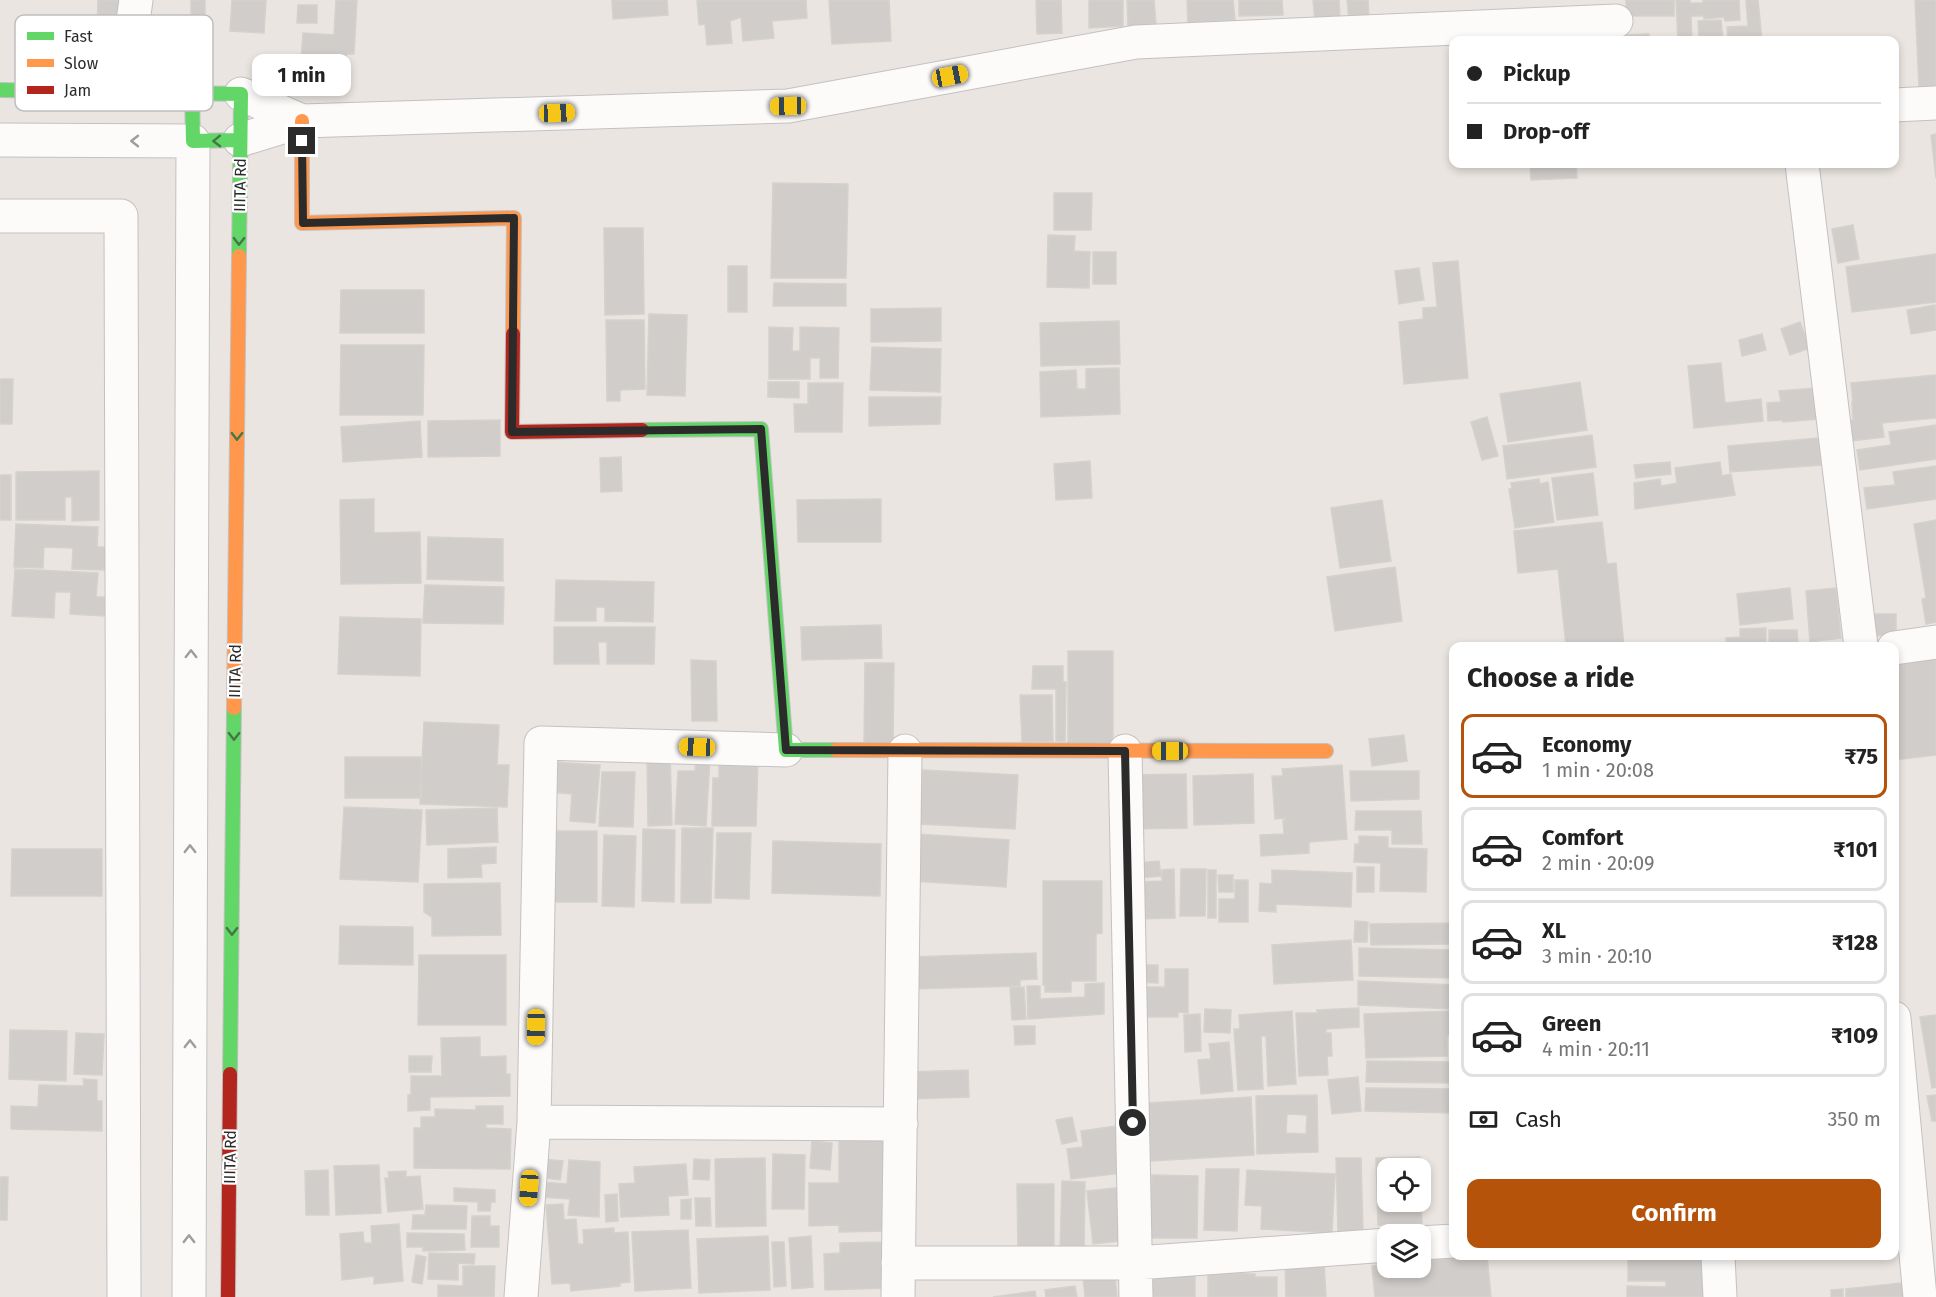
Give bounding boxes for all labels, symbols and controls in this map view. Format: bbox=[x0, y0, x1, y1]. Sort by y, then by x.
legend bbox=[15, 15, 213, 111]
text: Fast bbox=[64, 27, 93, 46]
text: Slow bbox=[64, 54, 99, 73]
callout: 1 min bbox=[252, 54, 352, 96]
text: Pickup bbox=[1503, 60, 1571, 87]
text: 1 min bbox=[277, 63, 326, 87]
car bbox=[931, 64, 969, 88]
text: Jam bbox=[64, 81, 91, 100]
car bbox=[770, 97, 806, 115]
car bbox=[539, 103, 575, 123]
text: Drop-off bbox=[1503, 118, 1589, 145]
route end bbox=[288, 127, 315, 154]
one-way arrow bbox=[130, 134, 139, 147]
one-way arrow bbox=[212, 135, 221, 147]
street label: IIITA Rd bbox=[230, 158, 250, 212]
one-way arrow bbox=[233, 236, 245, 245]
one-way arrow bbox=[231, 431, 243, 440]
street label: IIITA Rd bbox=[225, 644, 245, 698]
one-way arrow bbox=[185, 649, 197, 658]
text: Choose a ride bbox=[1467, 662, 1634, 694]
icon: car bbox=[1470, 729, 1524, 783]
one-way arrow bbox=[228, 731, 240, 740]
text: Economy bbox=[1542, 731, 1631, 758]
car bbox=[679, 737, 715, 757]
car bbox=[1152, 742, 1188, 760]
text: ₹75 bbox=[1844, 743, 1878, 770]
text: 1 min · 20:08 bbox=[1542, 758, 1654, 782]
icon: car bbox=[1470, 822, 1524, 876]
text: Comfort bbox=[1542, 824, 1623, 851]
text: ₹101 bbox=[1833, 836, 1878, 863]
one-way arrow bbox=[184, 844, 196, 853]
text: 2 min · 20:09 bbox=[1542, 851, 1654, 875]
icon: car bbox=[1470, 915, 1524, 969]
text: XL bbox=[1542, 917, 1566, 944]
one-way arrow bbox=[226, 926, 238, 935]
text: ₹128 bbox=[1832, 929, 1878, 956]
text: 3 min · 20:10 bbox=[1542, 944, 1652, 968]
icon: car bbox=[1470, 1008, 1524, 1062]
car bbox=[527, 1009, 545, 1045]
text: Green bbox=[1542, 1010, 1601, 1037]
text: ₹109 bbox=[1831, 1022, 1878, 1049]
text: 4 min · 20:11 bbox=[1542, 1037, 1650, 1061]
one-way arrow bbox=[183, 1039, 196, 1048]
icon: cash bbox=[1467, 1103, 1500, 1136]
text: Cash bbox=[1515, 1106, 1562, 1133]
text: 350 m bbox=[1827, 1107, 1881, 1131]
route start bbox=[1119, 1109, 1146, 1136]
street label: IIITA Rd bbox=[220, 1130, 240, 1184]
map controls bbox=[1377, 1158, 1431, 1278]
button: locate bbox=[1377, 1158, 1431, 1212]
car bbox=[519, 1169, 539, 1207]
button: Confirm bbox=[1467, 1179, 1881, 1248]
button: layers bbox=[1377, 1224, 1431, 1278]
one-way arrow bbox=[183, 1234, 195, 1243]

